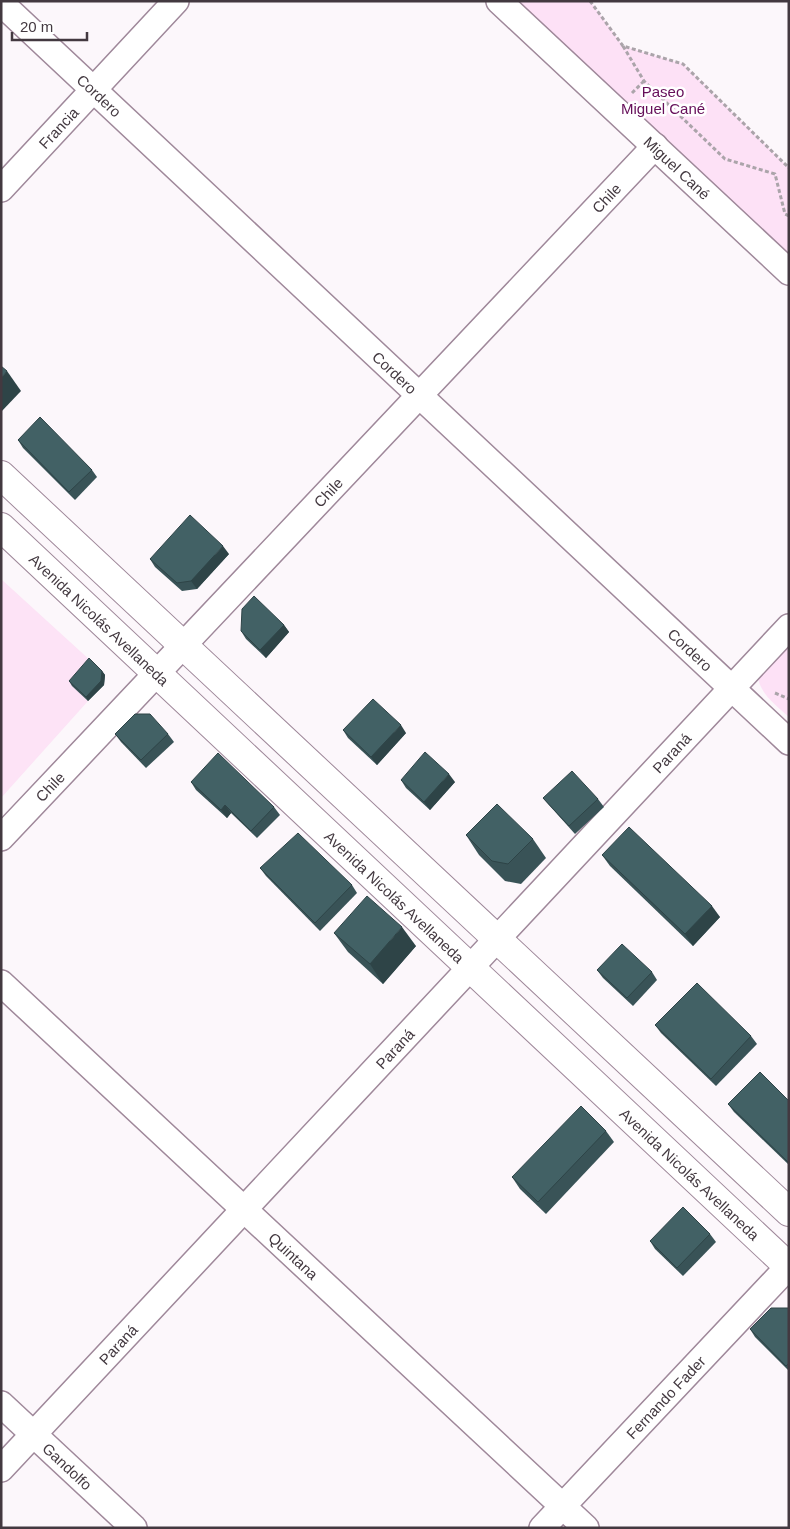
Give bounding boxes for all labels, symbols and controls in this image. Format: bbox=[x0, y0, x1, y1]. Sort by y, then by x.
scale bar bbox=[12, 10, 88, 42]
text: 20 m bbox=[20, 18, 53, 35]
street label: Cordero bbox=[74, 71, 125, 120]
park label: Paseo Miguel Cané bbox=[621, 83, 705, 117]
street label: Francia bbox=[35, 103, 82, 152]
street label: Miguel Cané bbox=[641, 133, 714, 203]
street label: Chile bbox=[588, 179, 624, 216]
street label: Cordero bbox=[369, 348, 420, 397]
street label: Chile bbox=[310, 474, 346, 510]
street label: Avenida Nicolás Avellaneda bbox=[26, 550, 173, 689]
street label: Cordero bbox=[665, 625, 716, 674]
street label: Paraná bbox=[649, 729, 695, 776]
street label: Chile bbox=[32, 768, 68, 805]
street label: Avenida Nicolás Avellaneda bbox=[322, 827, 468, 967]
street label: Paraná bbox=[372, 1024, 418, 1072]
street label: Avenida Nicolás Avellaneda bbox=[617, 1105, 763, 1244]
street label: Quintana bbox=[266, 1229, 322, 1283]
street label: Paraná bbox=[95, 1320, 141, 1368]
street label: Fernando Fader bbox=[622, 1352, 709, 1442]
street label: Gandolfo bbox=[39, 1439, 96, 1493]

